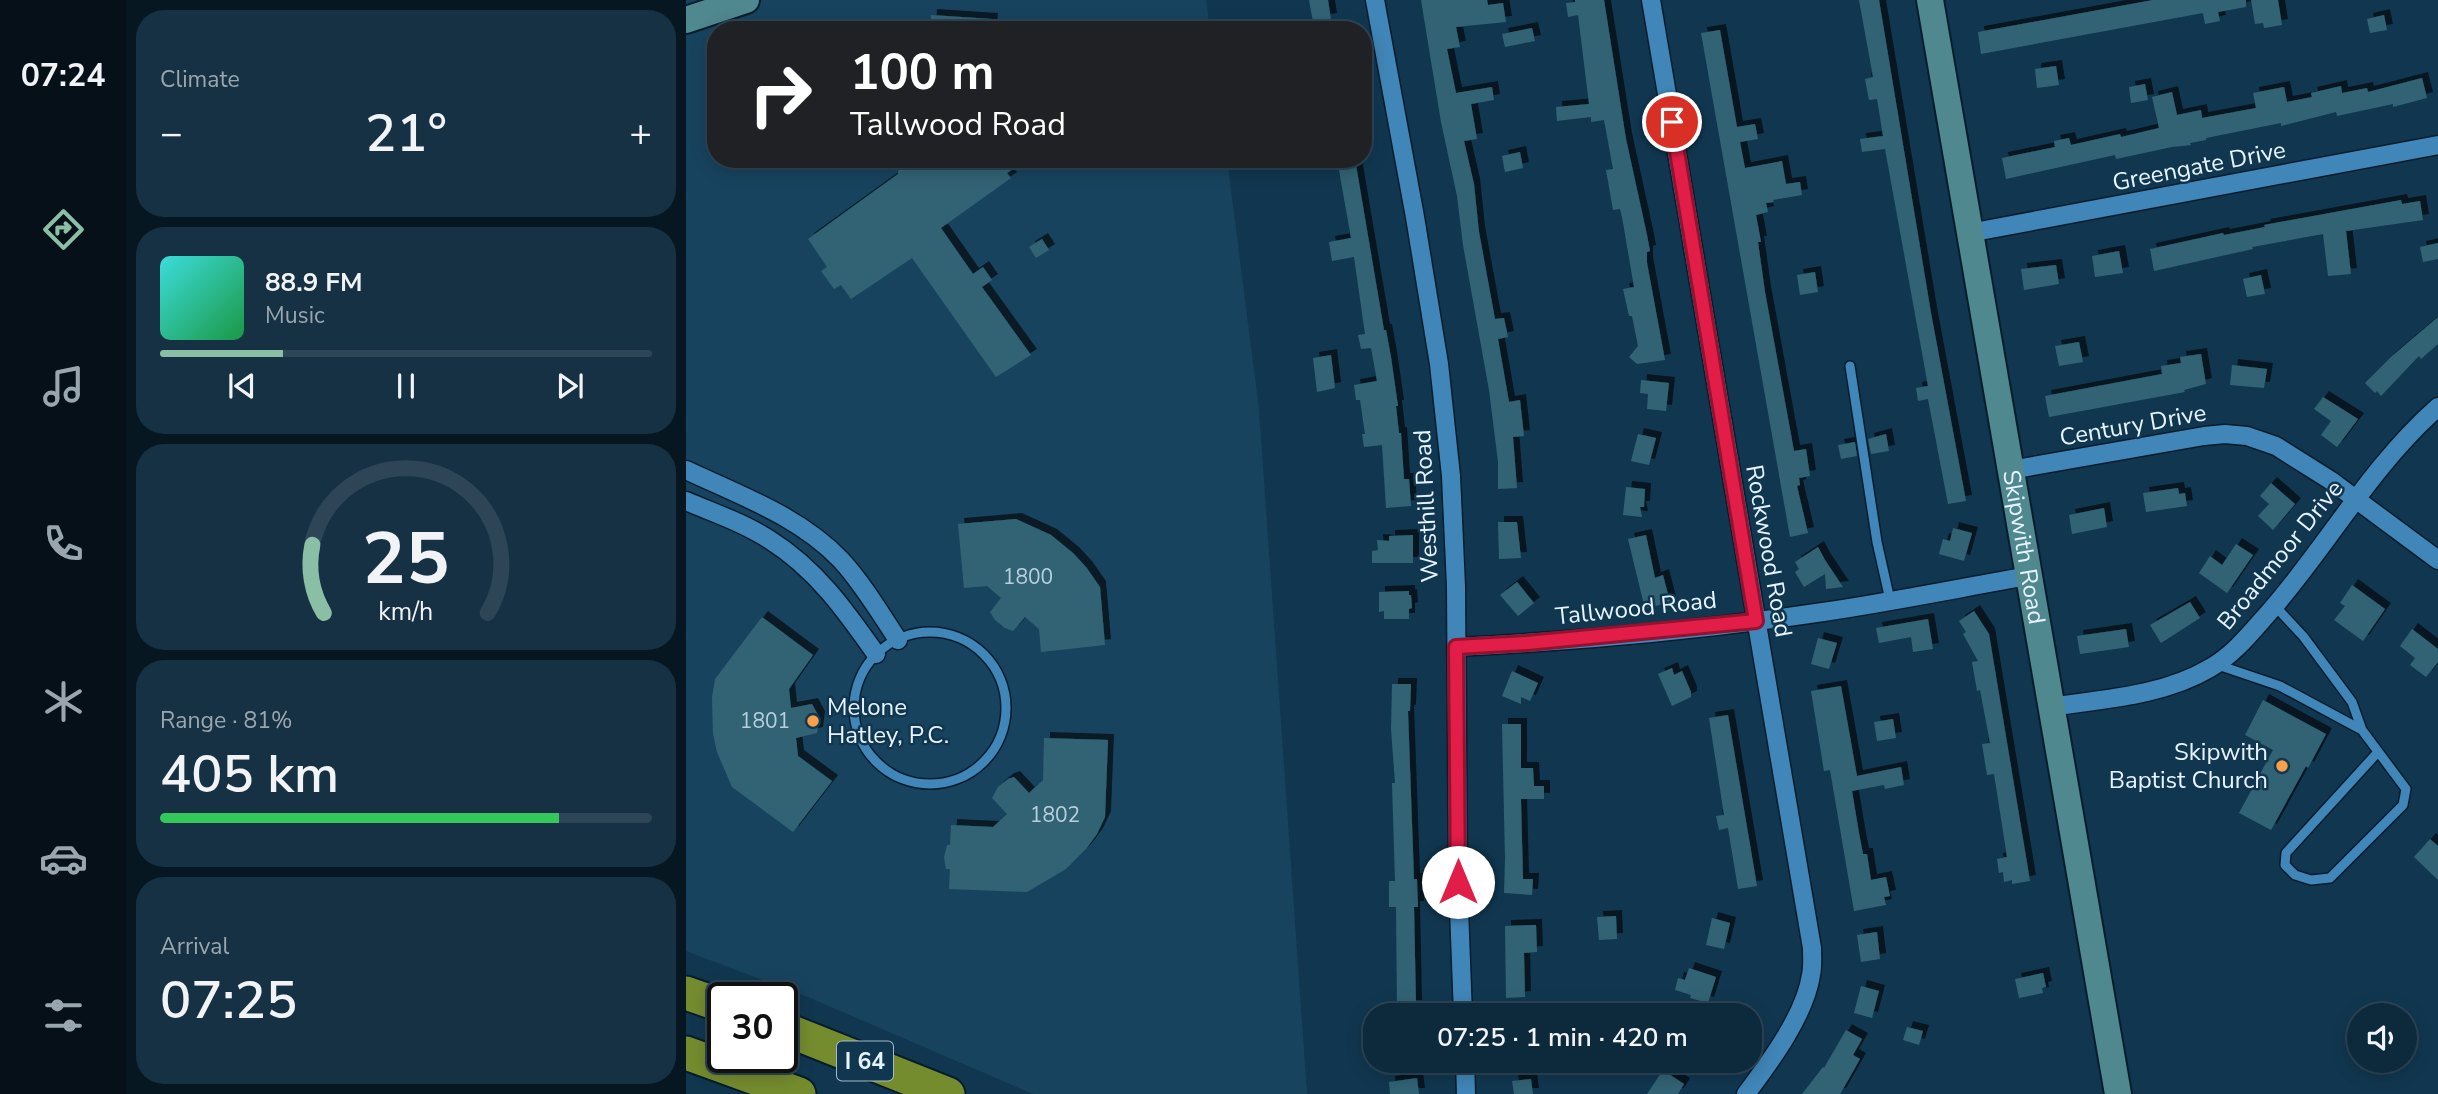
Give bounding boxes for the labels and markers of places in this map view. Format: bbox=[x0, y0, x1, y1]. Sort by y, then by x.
pin bbox=[1642, 92, 1702, 152]
place label: Melone Hatley, P.C. bbox=[827, 691, 949, 751]
marker: Melone Hatley, P.C. bbox=[805, 713, 821, 729]
place label: Skipwith Baptist Church bbox=[2109, 736, 2268, 796]
marker: Skipwith Baptist Church bbox=[2274, 758, 2290, 774]

